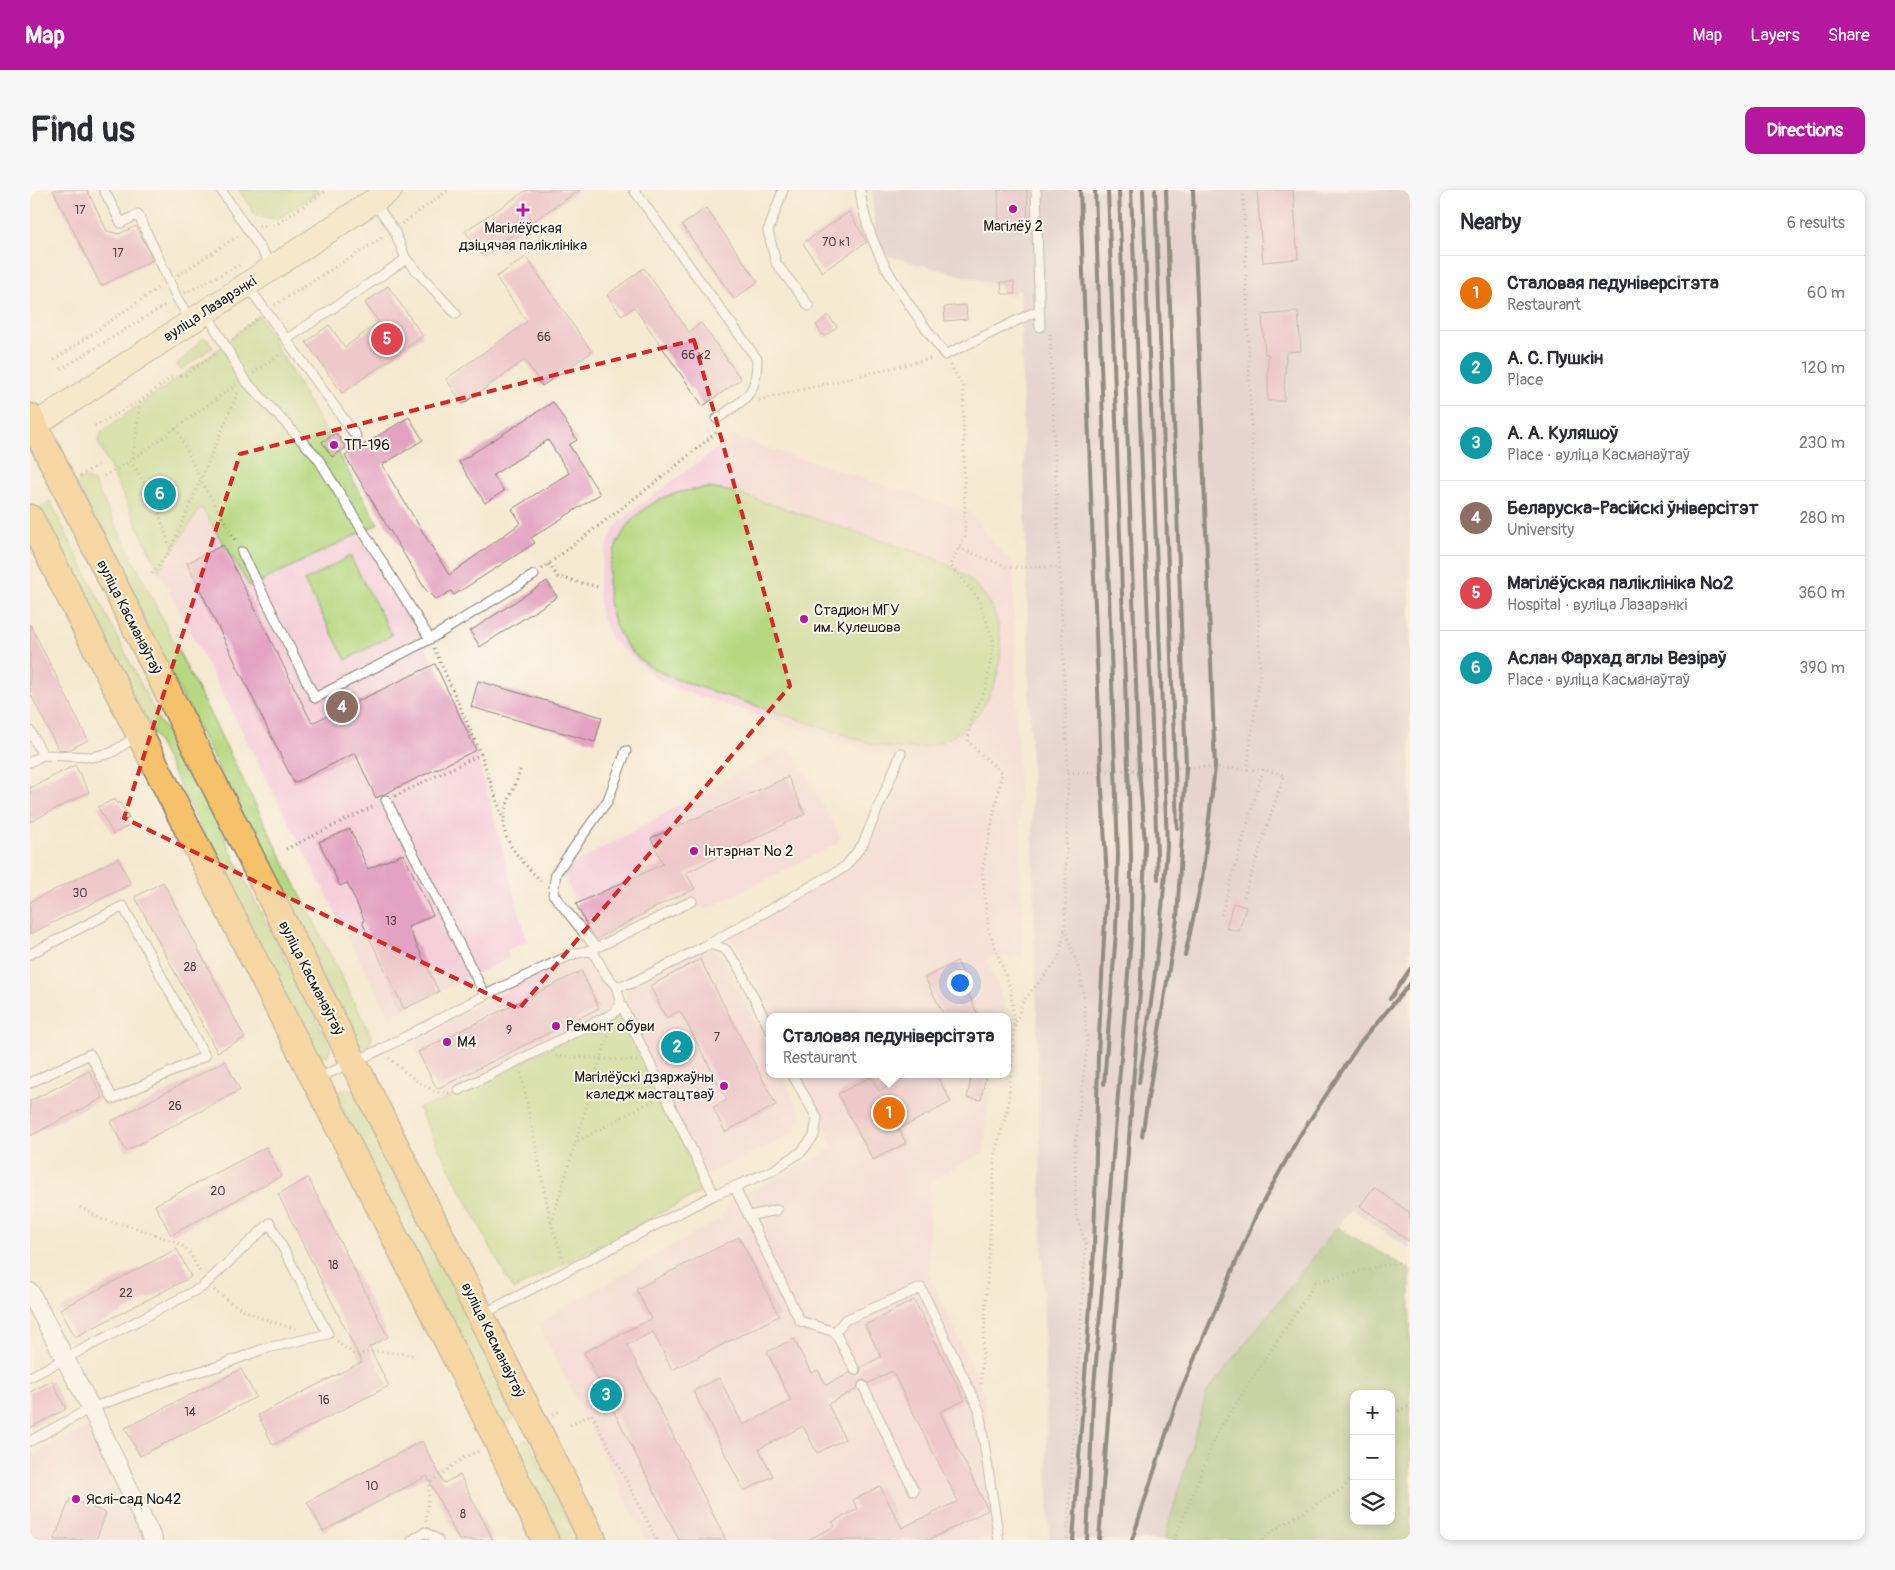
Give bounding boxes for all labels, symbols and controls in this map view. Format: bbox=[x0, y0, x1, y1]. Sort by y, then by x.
text: Map bbox=[25, 21, 65, 50]
text: Map bbox=[1693, 24, 1722, 47]
text: Layers bbox=[1750, 24, 1800, 47]
text: Share bbox=[1828, 24, 1870, 47]
button: Directions bbox=[1745, 107, 1865, 154]
text: Find us bbox=[30, 108, 135, 152]
house number: 17 bbox=[74, 203, 86, 218]
marker: Магілёўская дзіцячая паліклініка bbox=[516, 203, 530, 217]
marker: Магілёў 2 bbox=[1007, 203, 1019, 215]
text: Nearby bbox=[1460, 209, 1521, 236]
text: 6 results bbox=[1787, 213, 1845, 233]
place label: Магілёў 2 bbox=[983, 217, 1043, 236]
place label: Магілёўская дзіцячая паліклініка bbox=[459, 219, 587, 255]
house number: 70 к1 bbox=[822, 235, 850, 250]
house number: 17 bbox=[112, 246, 124, 261]
text: Сталовая педуніверсітэта bbox=[1507, 271, 1719, 295]
street label: вуліца Лазарэнкі bbox=[160, 272, 260, 346]
text: 1 bbox=[1473, 283, 1479, 303]
text: 60 m bbox=[1807, 283, 1845, 303]
text: Restaurant bbox=[1507, 295, 1581, 315]
pin: 5 bbox=[371, 320, 403, 358]
house number: 66 bbox=[537, 330, 551, 345]
text: А. С. Пушкін bbox=[1507, 346, 1603, 370]
house number: 66 к2 bbox=[681, 348, 711, 363]
text: 2 bbox=[1472, 358, 1480, 378]
text: 120 m bbox=[1801, 358, 1845, 378]
text: Place bbox=[1507, 370, 1543, 390]
text: А. А. Куляшоў bbox=[1507, 421, 1618, 445]
text: 3 bbox=[1472, 433, 1480, 453]
text: 230 m bbox=[1799, 433, 1845, 453]
place label: ТП-196 bbox=[344, 436, 390, 455]
marker: ТП-196 bbox=[328, 439, 340, 451]
text: Place · вуліца Касманаўтаў bbox=[1507, 445, 1690, 465]
pin: 6 bbox=[144, 475, 176, 513]
text: Беларуска-Расійскі ўніверсітэт bbox=[1507, 496, 1758, 520]
text: 4 bbox=[1471, 508, 1481, 528]
text: 280 m bbox=[1799, 508, 1845, 528]
text: University bbox=[1507, 520, 1574, 540]
street label: вуліца Касманаўтаў bbox=[92, 557, 166, 678]
text: Магілёўская паліклініка №2 bbox=[1507, 571, 1734, 595]
text: 5 bbox=[1472, 583, 1480, 603]
text: 360 m bbox=[1798, 583, 1845, 603]
text: Hospital · вуліца Лазарэнкі bbox=[1507, 595, 1687, 615]
place label: Стадион МГУ им. Кулешова bbox=[814, 601, 900, 637]
marker: Стадион МГУ им. Кулешова bbox=[798, 613, 810, 625]
text: Аслан Фархад аглы Везіраў bbox=[1507, 646, 1726, 670]
text: 6 bbox=[1471, 658, 1481, 678]
text: 390 m bbox=[1799, 658, 1845, 678]
text: Place · вуліца Касманаўтаў bbox=[1507, 670, 1690, 690]
pin: 4 bbox=[326, 688, 358, 726]
place label: Інтэрнат № 2 bbox=[704, 842, 793, 861]
marker: Інтэрнат № 2 bbox=[688, 845, 700, 857]
house number: 30 bbox=[73, 886, 87, 901]
house number: 13 bbox=[385, 914, 397, 929]
street label: вуліца Касманаўтаў bbox=[274, 918, 348, 1039]
house number: 28 bbox=[184, 960, 196, 975]
your location bbox=[947, 970, 973, 996]
popup bbox=[766, 1013, 1011, 1078]
place label: Ремонт обуви bbox=[566, 1017, 654, 1036]
marker: Ремонт обуви bbox=[550, 1020, 562, 1032]
house number: 9 bbox=[506, 1023, 512, 1038]
text: Сталовая педуніверсітэта bbox=[783, 1024, 994, 1048]
pin: 2 bbox=[661, 1028, 693, 1066]
house number: 7 bbox=[714, 1030, 721, 1045]
place label: M4 bbox=[457, 1033, 477, 1052]
marker: M4 bbox=[441, 1036, 453, 1048]
text: Restaurant bbox=[783, 1048, 857, 1068]
place label: Магілёўскі дзяржаўны каледж мастацтваў bbox=[574, 1068, 715, 1104]
marker: Магілёўскі дзяржаўны каледж мастацтваў bbox=[718, 1080, 730, 1092]
pin: 1 bbox=[873, 1094, 905, 1132]
house number: 26 bbox=[168, 1099, 182, 1114]
house number: 20 bbox=[211, 1184, 225, 1199]
house number: 18 bbox=[328, 1258, 338, 1273]
street label: вуліца Касманаўтаў bbox=[457, 1279, 529, 1401]
house number: 22 bbox=[119, 1286, 133, 1301]
pin: 3 bbox=[590, 1376, 622, 1414]
map controls bbox=[1350, 1390, 1395, 1525]
button: + bbox=[1350, 1390, 1395, 1435]
house number: 16 bbox=[318, 1393, 330, 1408]
house number: 14 bbox=[184, 1405, 196, 1420]
button: − bbox=[1350, 1435, 1395, 1480]
house number: 10 bbox=[366, 1479, 378, 1494]
button: layers bbox=[1350, 1480, 1395, 1525]
place label: Яслі-сад №42 bbox=[86, 1490, 181, 1509]
marker: Яслі-сад №42 bbox=[70, 1493, 82, 1505]
house number: 8 bbox=[460, 1507, 466, 1522]

